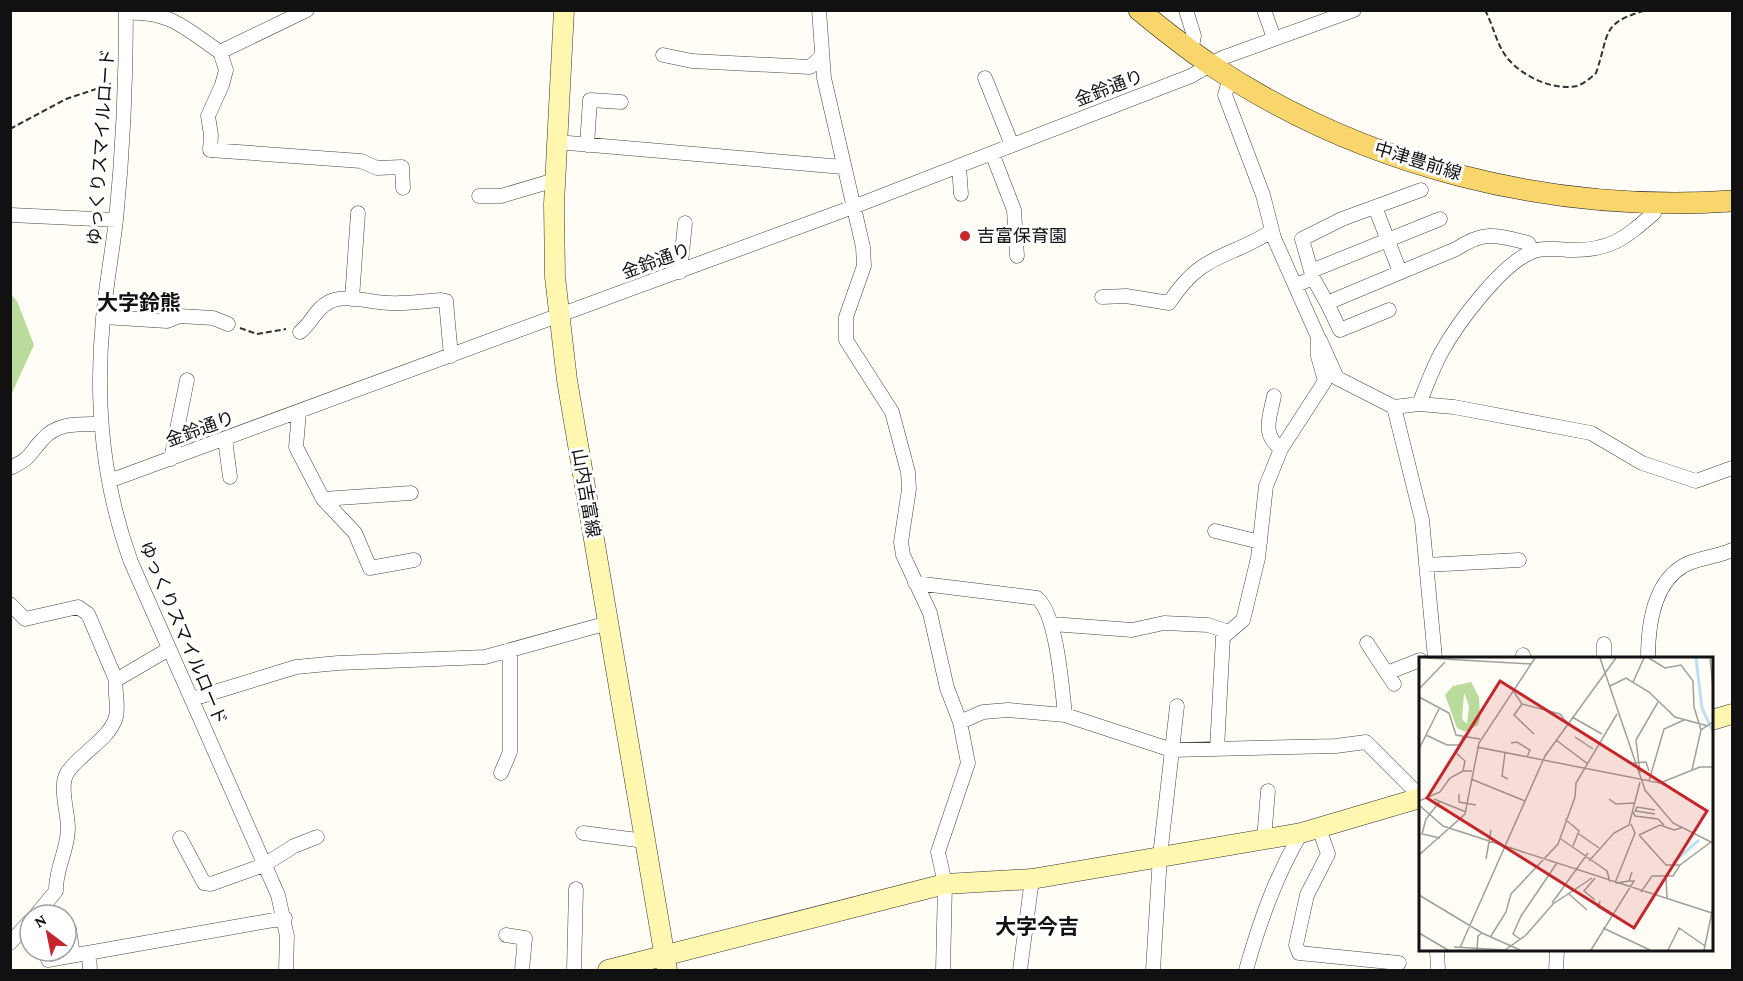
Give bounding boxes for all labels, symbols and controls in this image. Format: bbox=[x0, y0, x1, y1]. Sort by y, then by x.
street label: ゆっくりスマイルロード bbox=[84, 48, 118, 246]
street label: 金鈴通り bbox=[1072, 66, 1146, 110]
street label: 中津豊前線 bbox=[1372, 138, 1464, 184]
place label: 吉富保育園 bbox=[977, 226, 1067, 246]
marker: 吉富保育園 bbox=[958, 229, 972, 243]
street label: 金鈴通り bbox=[619, 239, 693, 283]
district label: 大字鈴熊 bbox=[97, 291, 181, 315]
street label: 金鈴通り bbox=[163, 407, 237, 451]
street label: 山内吉富線 bbox=[568, 447, 604, 539]
street label: ゆっくりスマイルロード bbox=[135, 538, 231, 728]
inset map bbox=[1419, 657, 1713, 951]
north arrow bbox=[18, 903, 78, 963]
text: N bbox=[31, 911, 50, 931]
district label: 大字今吉 bbox=[995, 915, 1079, 939]

